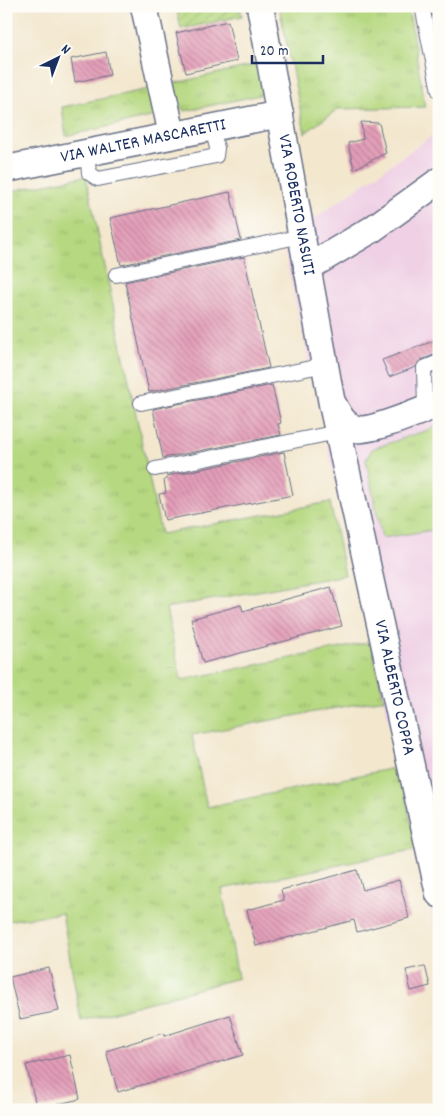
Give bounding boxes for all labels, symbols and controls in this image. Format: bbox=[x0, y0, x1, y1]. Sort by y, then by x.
north arrow bbox=[32, 32, 82, 82]
scale bar bbox=[252, 32, 324, 64]
text: N bbox=[56, 40, 75, 60]
text: 20 m bbox=[260, 41, 288, 63]
street label: VIA WALTER MASCARETTI bbox=[58, 113, 229, 170]
street label: VIA ROBERTO NASUTI bbox=[271, 132, 321, 278]
street label: VIA ALBERTO COPPA bbox=[367, 618, 421, 758]

